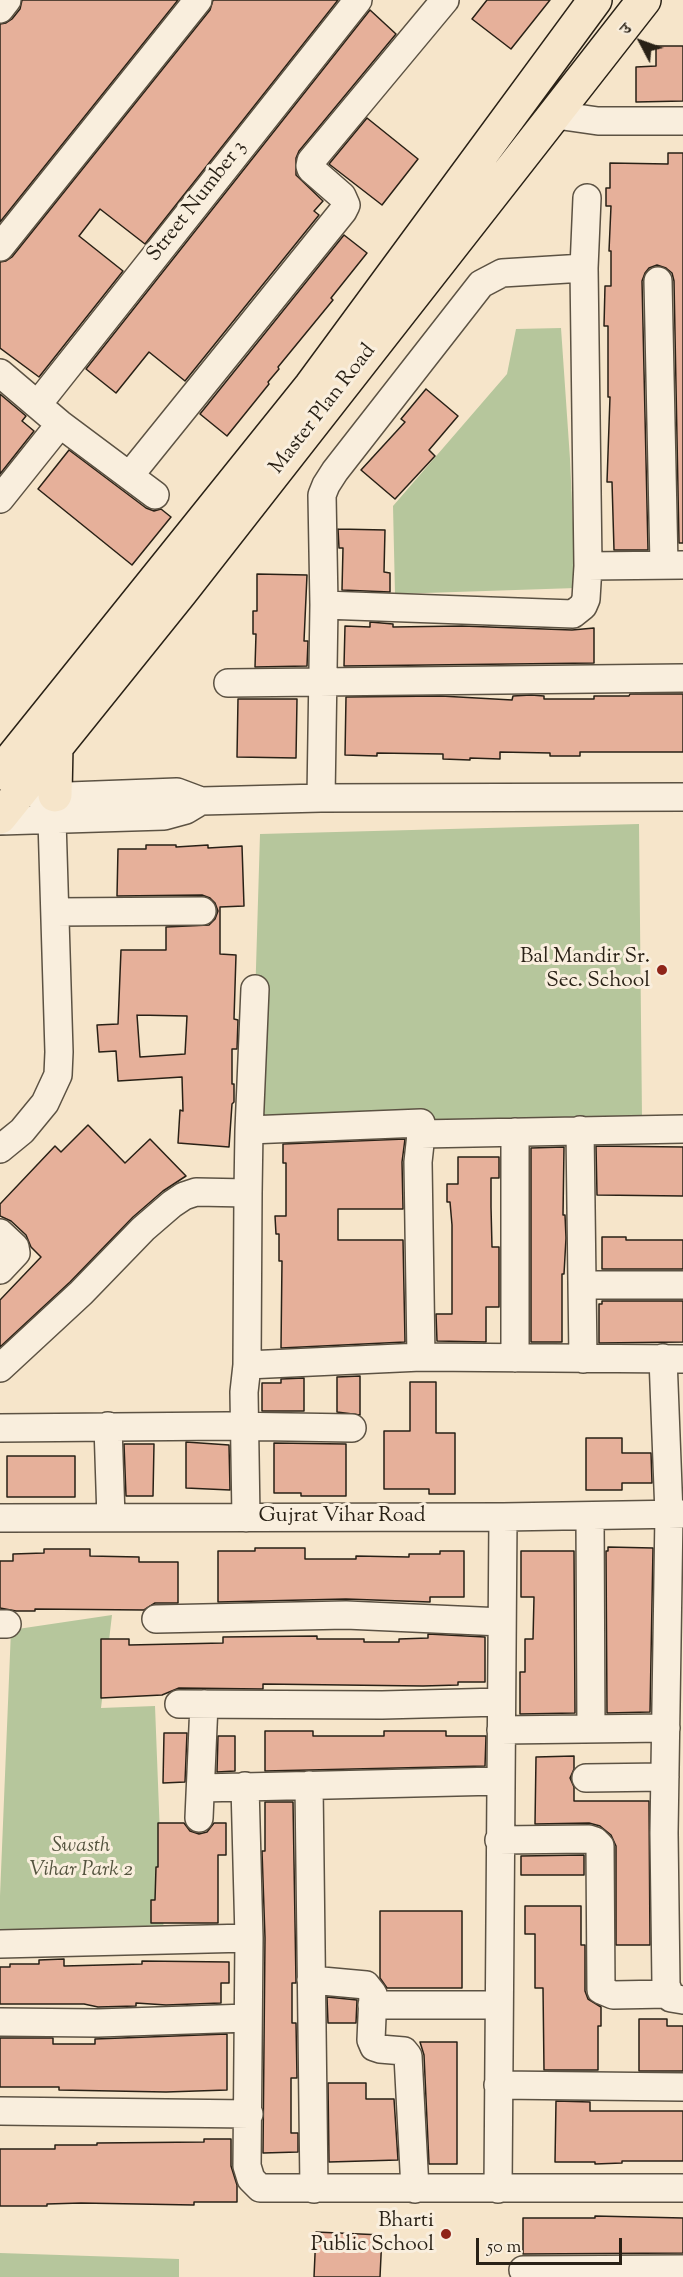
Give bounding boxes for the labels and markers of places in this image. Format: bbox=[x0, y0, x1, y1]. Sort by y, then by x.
place label: Bal Mandir Sr. Sec. School bbox=[520, 945, 650, 995]
marker: Bal Mandir Sr. Sec. School bbox=[655, 963, 669, 977]
place label: Bharti Public School bbox=[311, 2209, 434, 2259]
marker: Bharti Public School bbox=[439, 2227, 453, 2241]

